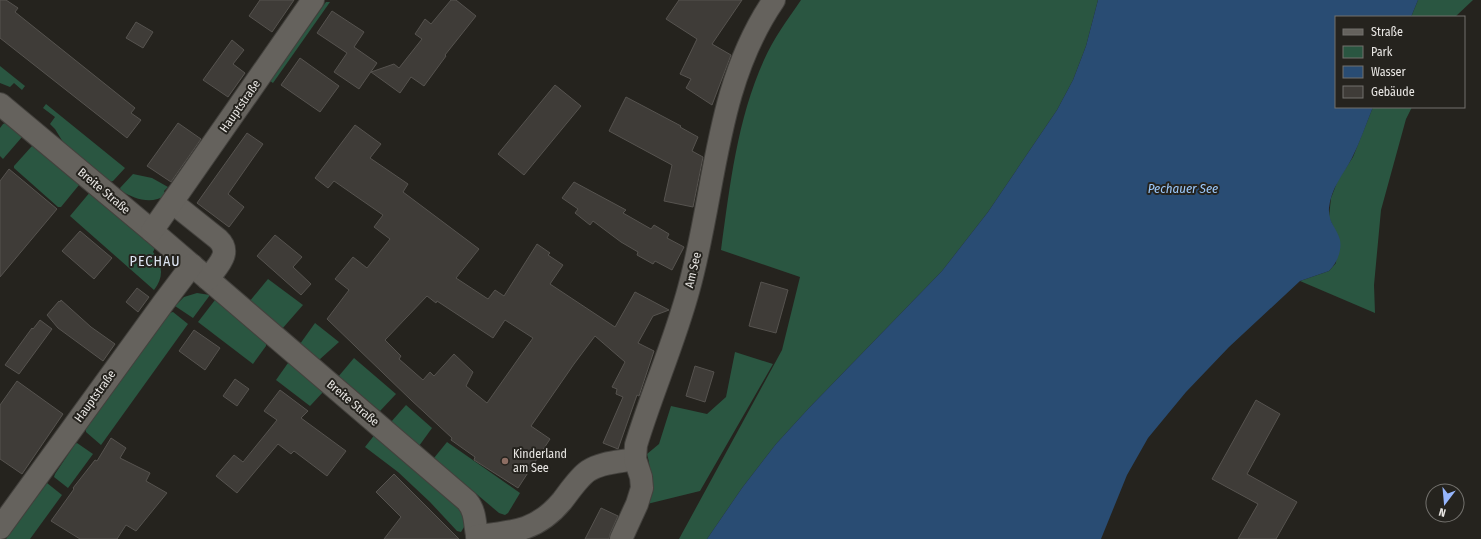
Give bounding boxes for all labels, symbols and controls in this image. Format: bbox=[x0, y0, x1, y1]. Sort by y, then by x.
legend bbox=[1335, 16, 1465, 108]
text: Straße bbox=[1371, 25, 1403, 39]
text: Park bbox=[1371, 45, 1393, 59]
text: Wasser bbox=[1371, 65, 1406, 79]
street label: Hauptstraße bbox=[217, 77, 263, 135]
text: Gebäude bbox=[1371, 85, 1415, 99]
street label: Breite Straße bbox=[75, 165, 133, 217]
water label: Pechauer See bbox=[1148, 181, 1218, 196]
street label: Am See bbox=[682, 251, 704, 289]
district label: PECHAU bbox=[130, 253, 180, 270]
street label: Hauptstraße bbox=[71, 367, 119, 425]
street label: Breite Straße bbox=[324, 377, 382, 429]
place label: Kinderland am See bbox=[513, 447, 567, 475]
marker: Kinderland am See bbox=[500, 456, 510, 466]
north arrow bbox=[1425, 483, 1465, 523]
text: N bbox=[1437, 505, 1447, 519]

